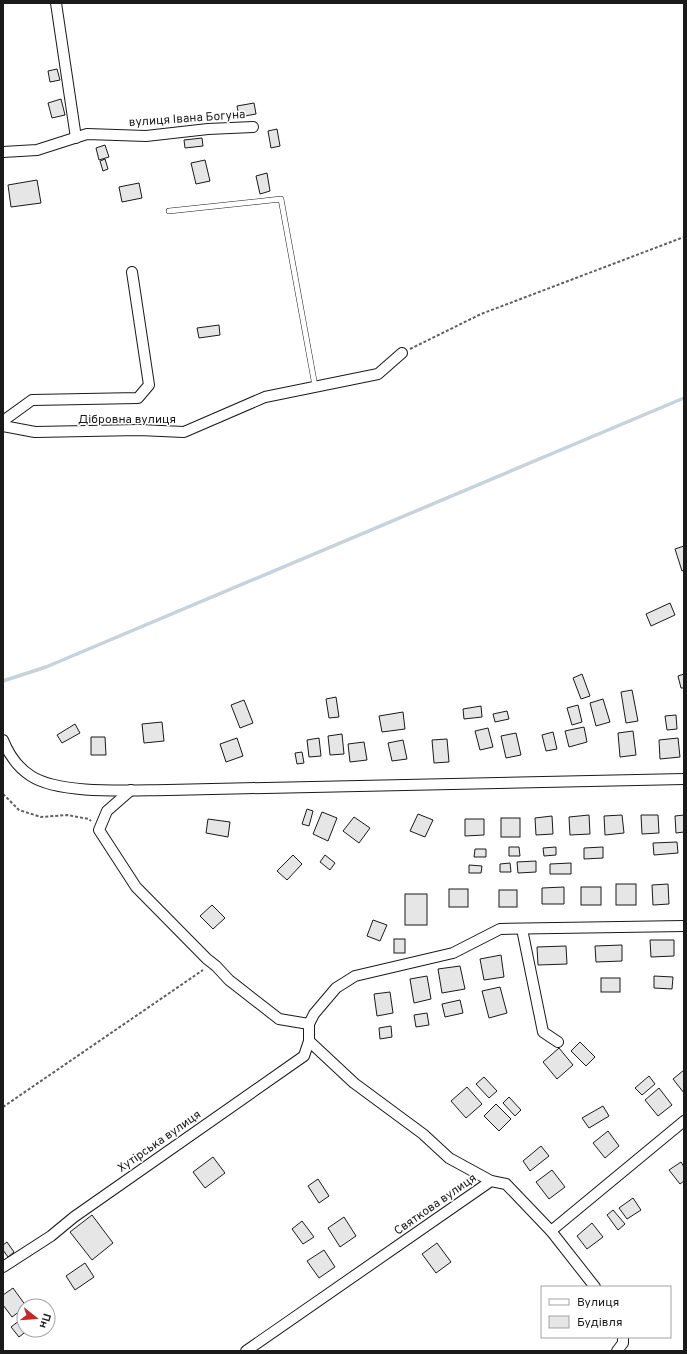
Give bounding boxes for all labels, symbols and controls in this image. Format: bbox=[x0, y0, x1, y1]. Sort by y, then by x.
street label: вулиця Івана Богуна bbox=[128, 107, 246, 131]
street label: Дібровна вулиця bbox=[78, 412, 176, 428]
street label: Хутірська вулиця bbox=[115, 1107, 204, 1177]
street label: Святкова вулиця bbox=[391, 1170, 480, 1239]
legend bbox=[541, 1286, 671, 1338]
text: Вулиця bbox=[577, 1295, 619, 1311]
north arrow bbox=[16, 1298, 56, 1338]
text: Пн bbox=[36, 1311, 53, 1330]
text: Будівля bbox=[577, 1315, 623, 1331]

